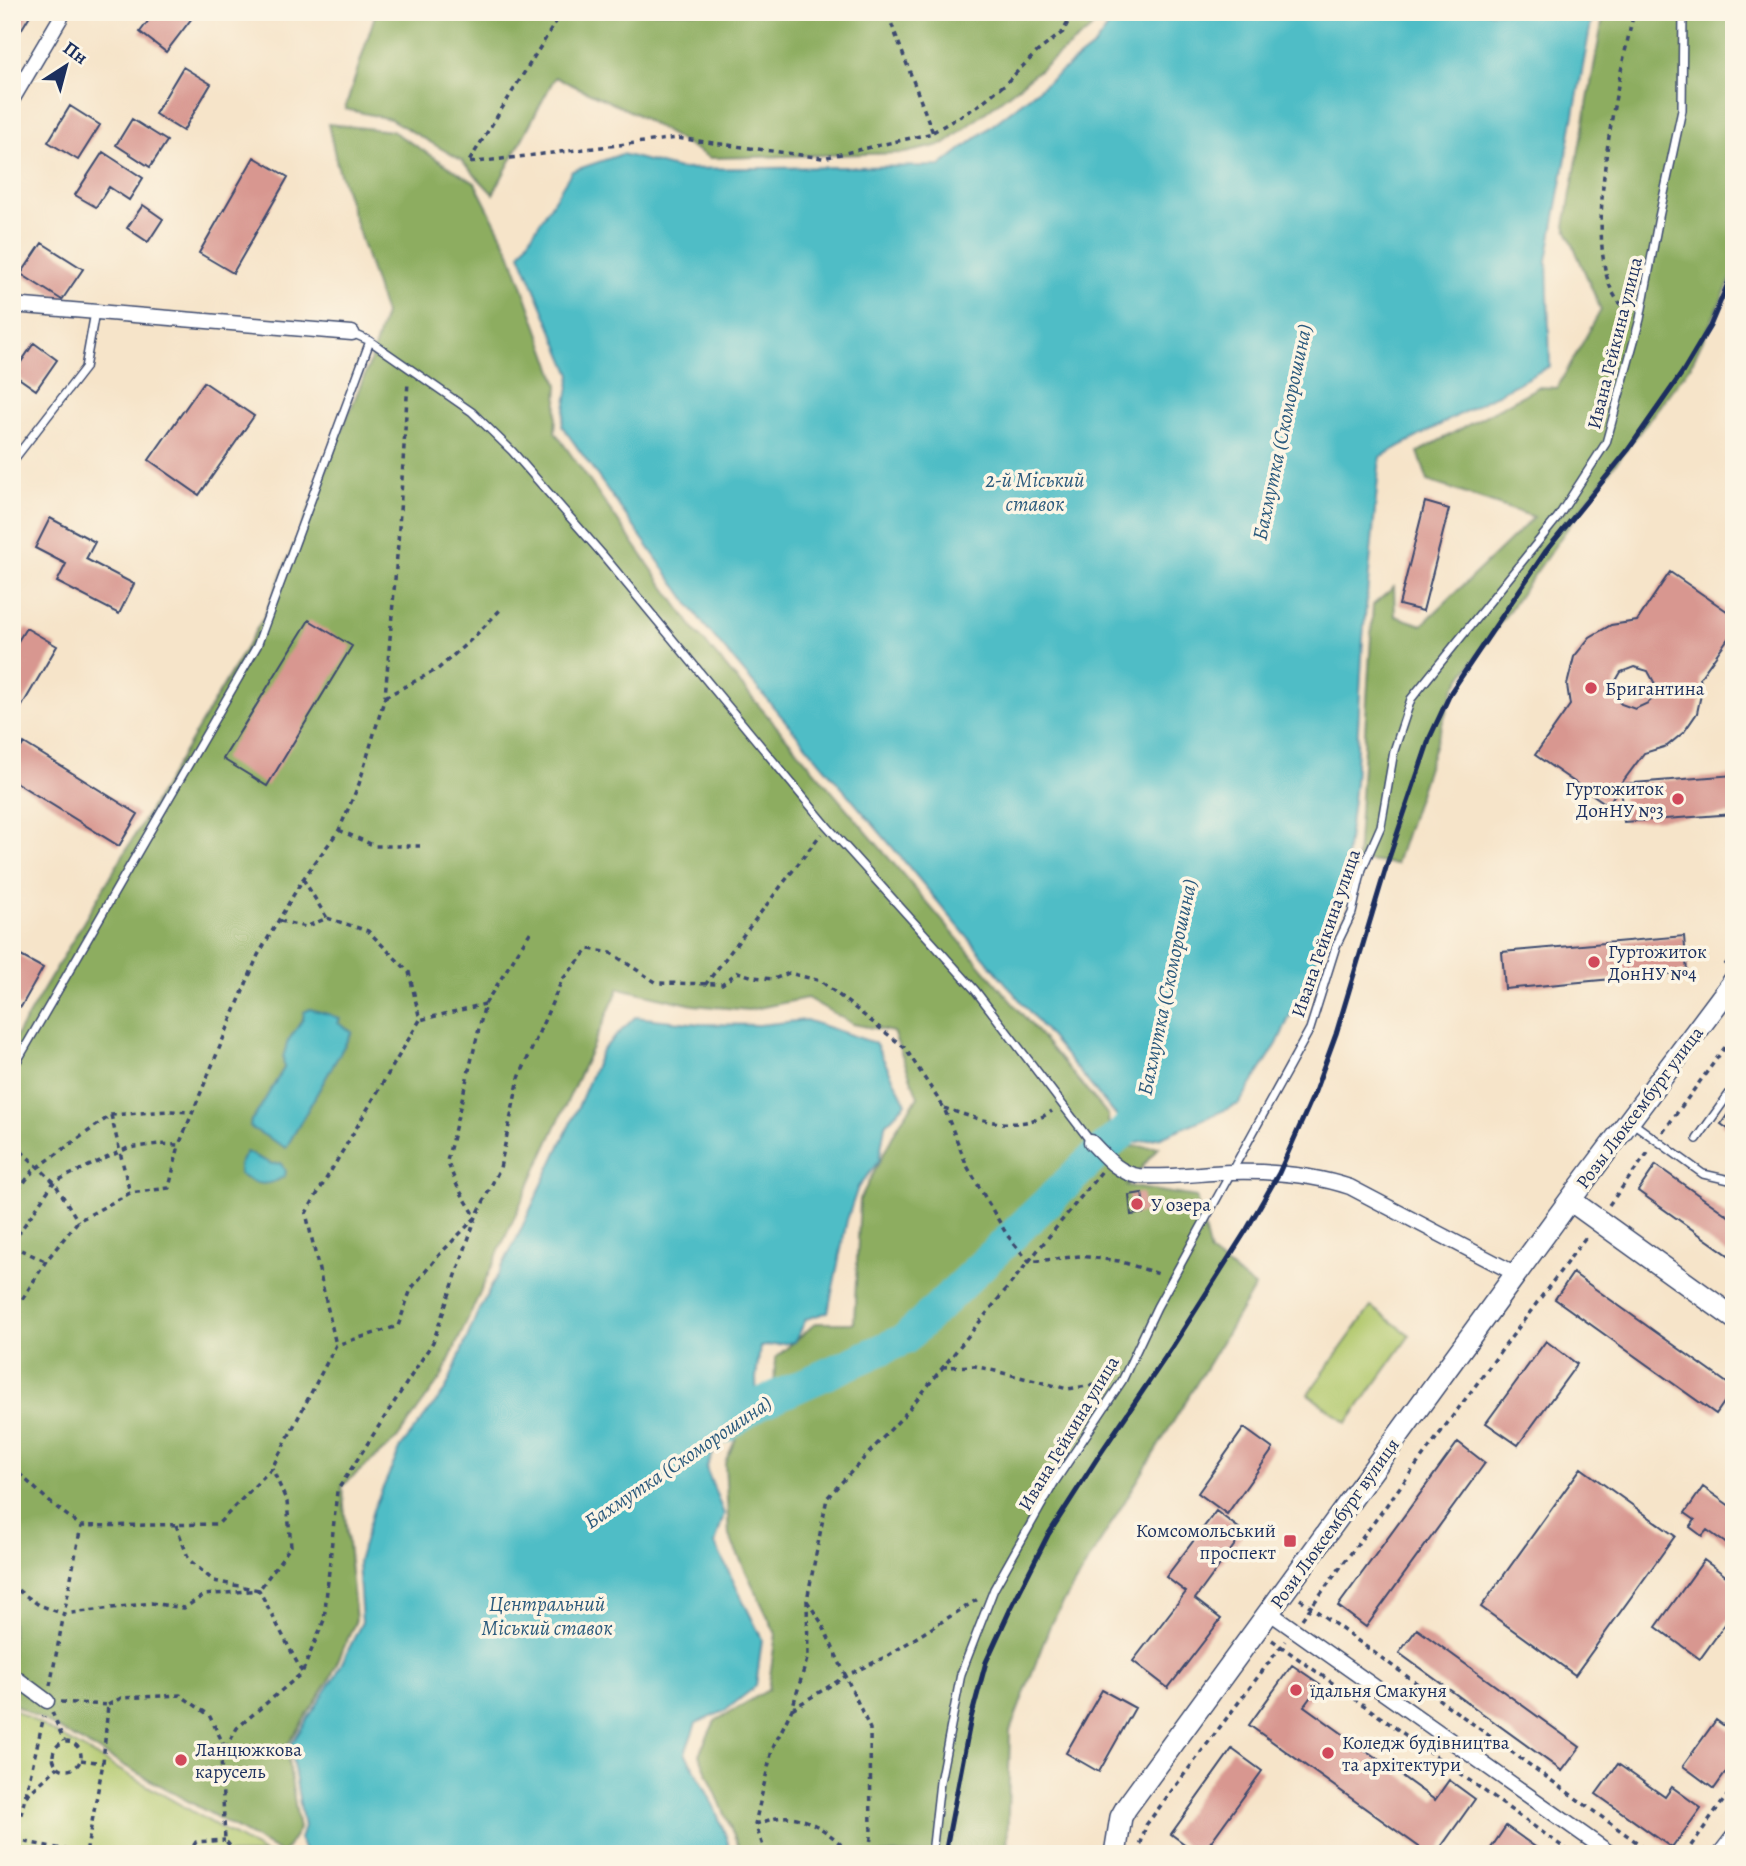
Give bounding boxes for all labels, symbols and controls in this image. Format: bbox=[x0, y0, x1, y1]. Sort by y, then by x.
north arrow bbox=[32, 32, 102, 102]
text: Пн bbox=[58, 35, 93, 71]
street label: Ивана Гейкина улица bbox=[1581, 254, 1649, 432]
water label: Бахмутка (Скоморошина) bbox=[1245, 321, 1319, 543]
water label: 2-й Міський ставок bbox=[984, 466, 1085, 518]
place label: Бригантина bbox=[1605, 676, 1705, 702]
marker: Бригантина bbox=[1583, 680, 1599, 696]
place label: Гуртожиток ДонНУ №3 bbox=[1565, 776, 1664, 824]
marker: Гуртожиток ДонНУ №3 bbox=[1670, 791, 1686, 807]
street label: Ивана Гейкина улица bbox=[1285, 845, 1367, 1021]
water label: Бахмутка (Скоморошина) bbox=[1130, 876, 1204, 1098]
place label: Гуртожиток ДонНУ №4 bbox=[1608, 939, 1707, 987]
marker: Гуртожиток ДонНУ №4 bbox=[1586, 954, 1602, 970]
street label: Розы Люксембург улица bbox=[1570, 1021, 1710, 1194]
place label: У озера bbox=[1151, 1192, 1211, 1218]
marker: У озера bbox=[1129, 1196, 1145, 1212]
street label: Ивана Гейкина улица bbox=[1012, 1351, 1126, 1516]
water label: Бахмутка (Скоморошина) bbox=[579, 1389, 777, 1535]
street label: Рози Люксембург вулиця bbox=[1264, 1433, 1406, 1614]
place label: Комсомольський проспект bbox=[1136, 1518, 1277, 1566]
marker: Комсомольський проспект bbox=[1282, 1533, 1298, 1549]
water label: Центральний Міський ставок bbox=[481, 1590, 613, 1642]
place label: їдальня Смакуня bbox=[1310, 1678, 1447, 1704]
marker: їдальня Смакуня bbox=[1288, 1682, 1304, 1698]
place label: Коледж будівництва та архітектури bbox=[1342, 1730, 1510, 1778]
place label: Ланцюжкова карусель bbox=[195, 1737, 302, 1785]
marker: Коледж будівництва та архітектури bbox=[1320, 1745, 1336, 1761]
marker: Ланцюжкова карусель bbox=[173, 1752, 189, 1768]

